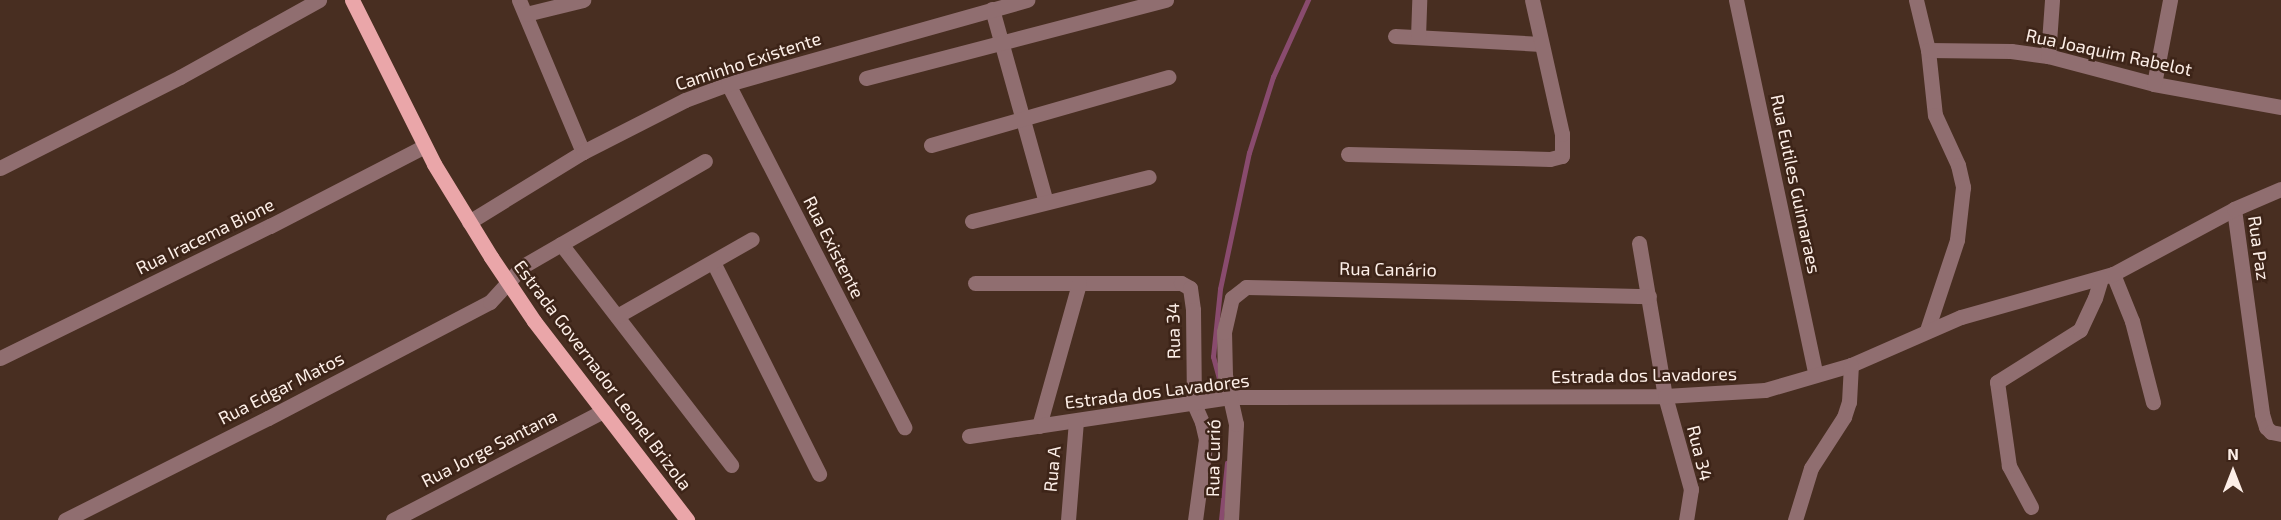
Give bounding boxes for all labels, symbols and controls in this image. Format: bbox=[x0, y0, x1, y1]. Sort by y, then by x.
street label: Rua Joaquim Rabelot bbox=[2024, 24, 2194, 80]
street label: Caminho Existente bbox=[672, 27, 824, 95]
street label: Rua Eutiles Guimaraes bbox=[1766, 92, 1826, 276]
street label: Rua Existente bbox=[799, 192, 869, 302]
street label: Rua Iracema Bione bbox=[132, 193, 278, 279]
street label: Rua Paz bbox=[2244, 214, 2274, 282]
street label: Estrada Governador Leonel Brizola bbox=[509, 255, 697, 495]
street label: Rua Canário bbox=[1339, 257, 1437, 281]
street label: Rua 34 bbox=[1162, 303, 1184, 359]
street label: Rua Edgar Matos bbox=[214, 347, 348, 429]
street label: Estrada dos Lavadores bbox=[1551, 363, 1737, 387]
street label: Estrada dos Lavadores bbox=[1063, 369, 1251, 413]
street label: Rua Jorge Santana bbox=[417, 404, 561, 492]
street label: Rua Curió bbox=[1202, 419, 1224, 497]
street label: Rua 34 bbox=[1683, 423, 1717, 483]
north arrow bbox=[2203, 442, 2263, 502]
text: N bbox=[2227, 444, 2239, 463]
street label: Rua A bbox=[1039, 445, 1065, 493]

